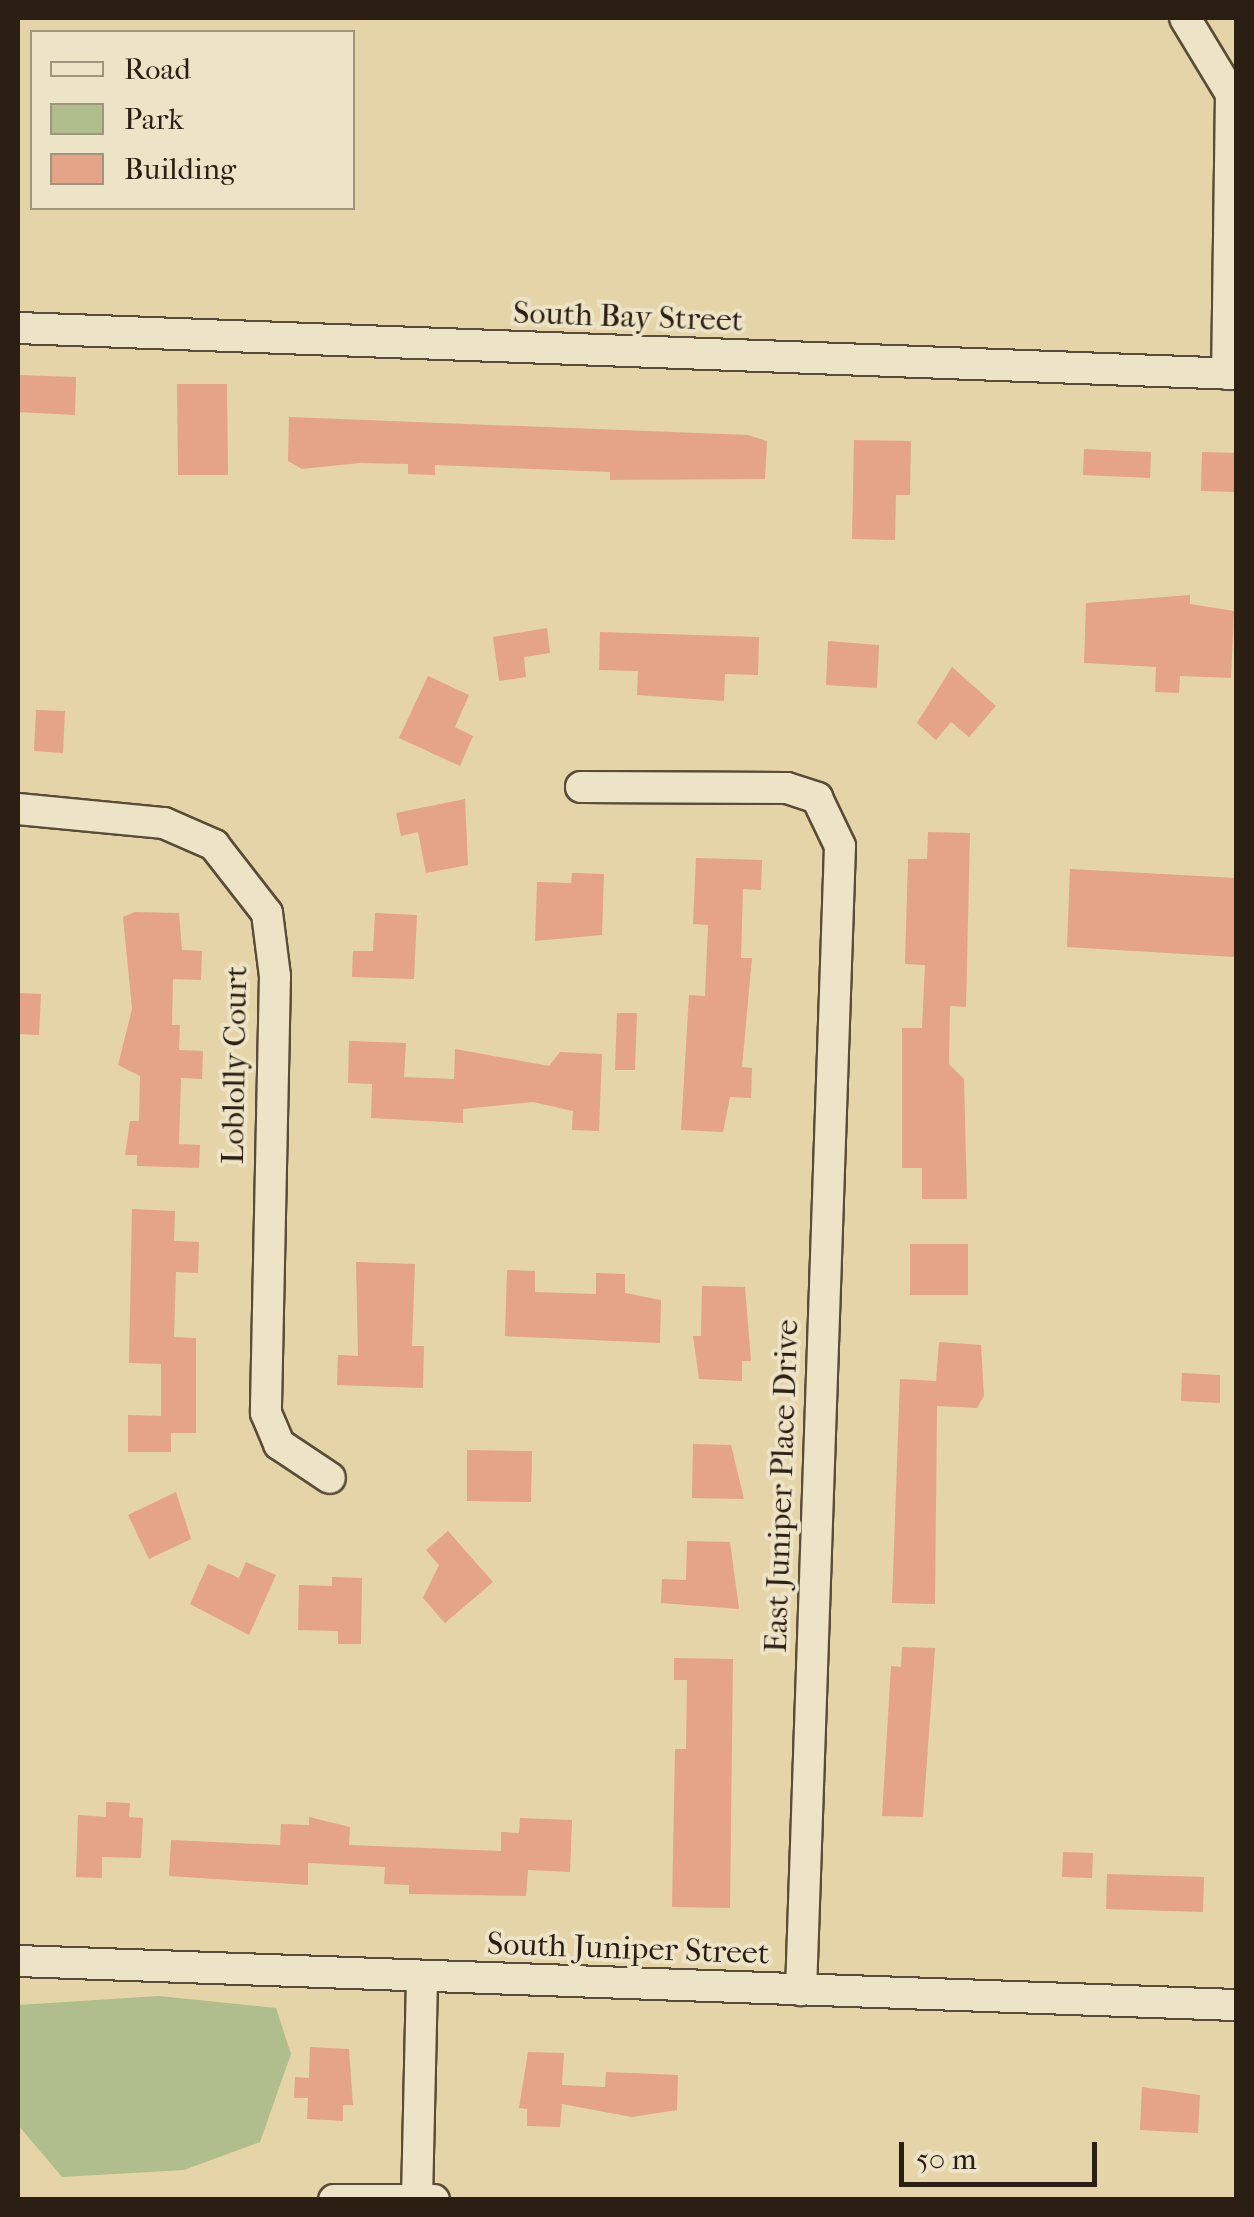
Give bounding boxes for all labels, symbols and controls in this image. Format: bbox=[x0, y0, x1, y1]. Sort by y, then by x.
legend bbox=[30, 30, 355, 210]
text: Road bbox=[124, 52, 191, 87]
text: Park bbox=[124, 102, 184, 137]
text: Building bbox=[124, 152, 236, 187]
street label: South Bay Street bbox=[512, 294, 744, 340]
street label: Loblolly Court bbox=[214, 965, 256, 1165]
street label: East Juniper Place Drive bbox=[757, 1319, 807, 1653]
street label: South Juniper Street bbox=[486, 1925, 770, 1973]
scale bar bbox=[904, 2122, 1102, 2184]
text: 50 m bbox=[916, 2142, 977, 2177]

